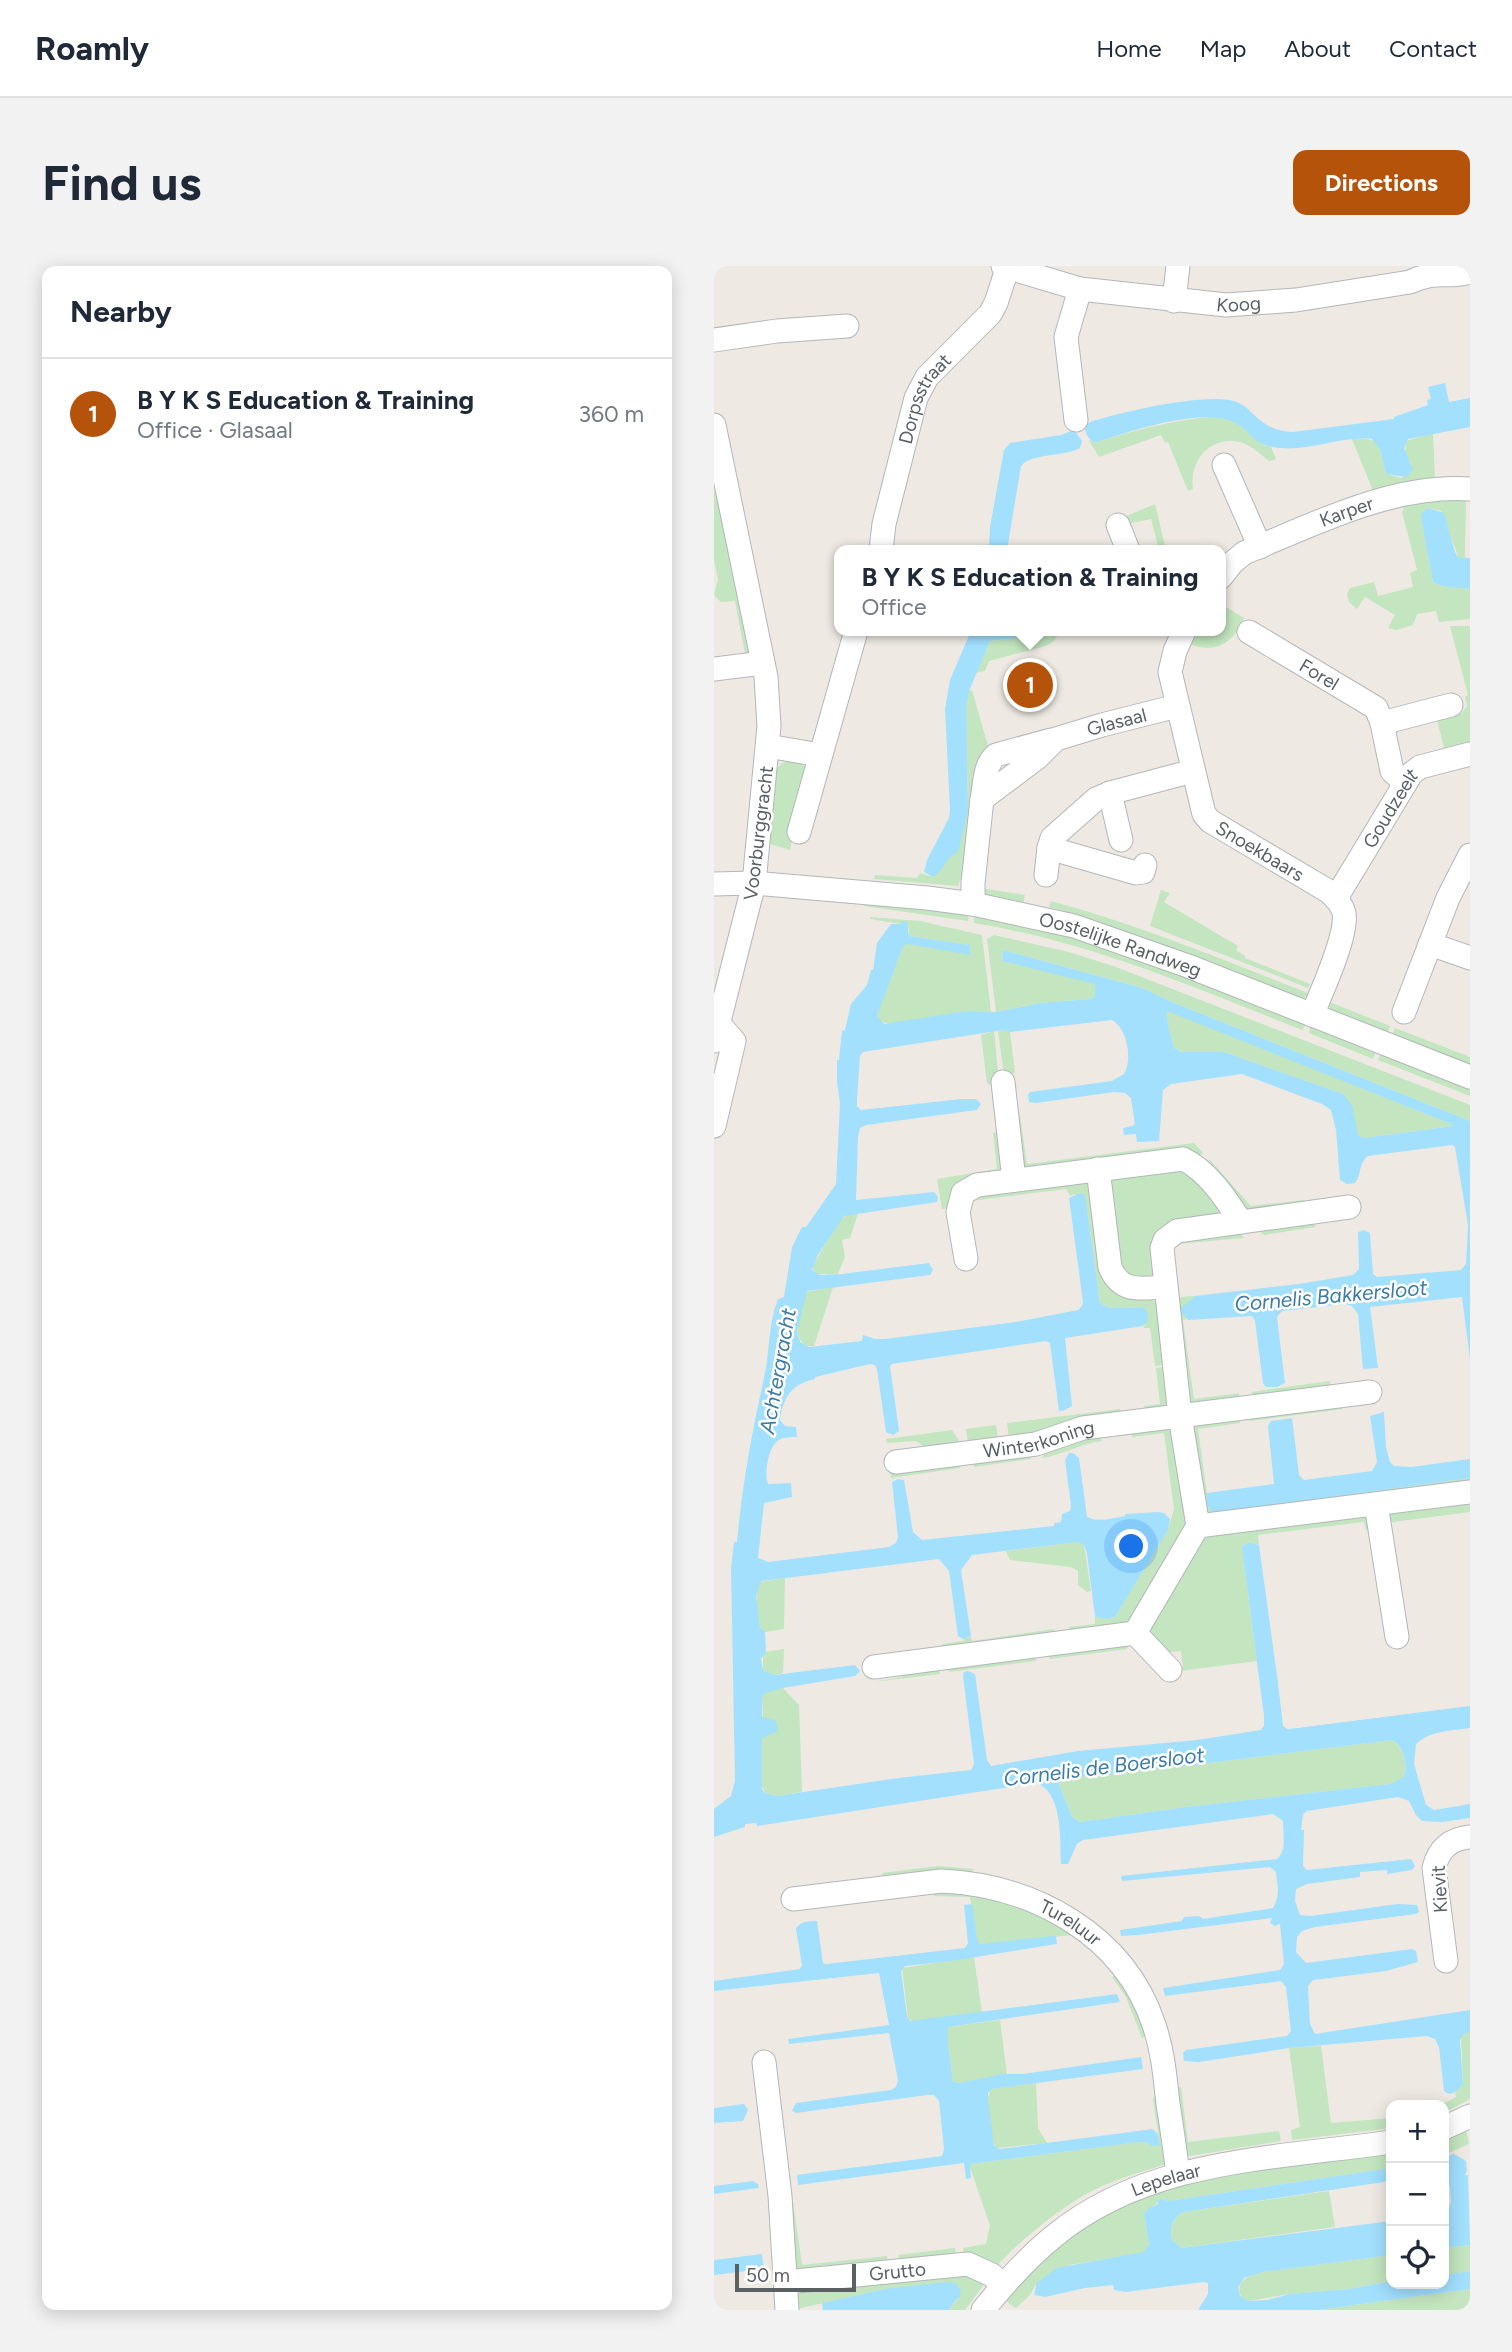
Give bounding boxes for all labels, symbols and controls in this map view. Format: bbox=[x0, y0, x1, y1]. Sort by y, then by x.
text: Roamly bbox=[35, 29, 149, 68]
text: Home bbox=[1096, 34, 1162, 63]
text: Map bbox=[1200, 34, 1246, 63]
text: About bbox=[1284, 34, 1351, 63]
text: Contact bbox=[1389, 34, 1477, 63]
button: Directions bbox=[1293, 150, 1470, 215]
text: Find us bbox=[42, 153, 201, 212]
street label: Koog bbox=[1215, 292, 1262, 317]
text: Nearby bbox=[70, 293, 172, 330]
street label: Dorpsstraat bbox=[894, 349, 956, 447]
text: B Y K S Education & Training bbox=[137, 384, 474, 416]
text: 1 bbox=[88, 400, 98, 428]
text: 360 m bbox=[578, 400, 644, 428]
text: Office · Glasaal bbox=[137, 416, 293, 444]
street label: Karper bbox=[1316, 492, 1377, 532]
popup bbox=[834, 545, 1226, 636]
text: B Y K S Education & Training bbox=[861, 561, 1199, 593]
text: Office bbox=[861, 593, 927, 621]
street label: Forel bbox=[1295, 654, 1343, 695]
pin: 1 bbox=[1007, 659, 1053, 711]
street label: Glasaal bbox=[1084, 703, 1149, 741]
street label: Goudzeelt bbox=[1358, 763, 1422, 852]
street label: Voorburggracht bbox=[739, 764, 778, 902]
street label: Snoekbaars bbox=[1212, 816, 1308, 886]
street label: Oostelijke Randweg bbox=[1037, 908, 1205, 982]
water label: Cornelis Bakkersloot bbox=[1234, 1275, 1429, 1316]
water label: Achtergracht bbox=[754, 1305, 801, 1437]
street label: Winterkoning bbox=[982, 1416, 1096, 1463]
your location bbox=[1114, 1529, 1148, 1563]
water label: Cornelis de Boersloot bbox=[1002, 1742, 1207, 1791]
street label: Kievit bbox=[1427, 1865, 1452, 1913]
street label: Tureluur bbox=[1036, 1894, 1107, 1951]
map controls bbox=[1386, 2100, 1449, 2289]
button: + bbox=[1386, 2100, 1449, 2163]
street label: Lepelaar bbox=[1128, 2158, 1204, 2202]
button: − bbox=[1386, 2163, 1449, 2226]
button: locate bbox=[1386, 2226, 1449, 2289]
street label: Grutto bbox=[868, 2257, 927, 2286]
scale bar bbox=[735, 2261, 856, 2293]
text: 50 m bbox=[746, 2264, 790, 2287]

